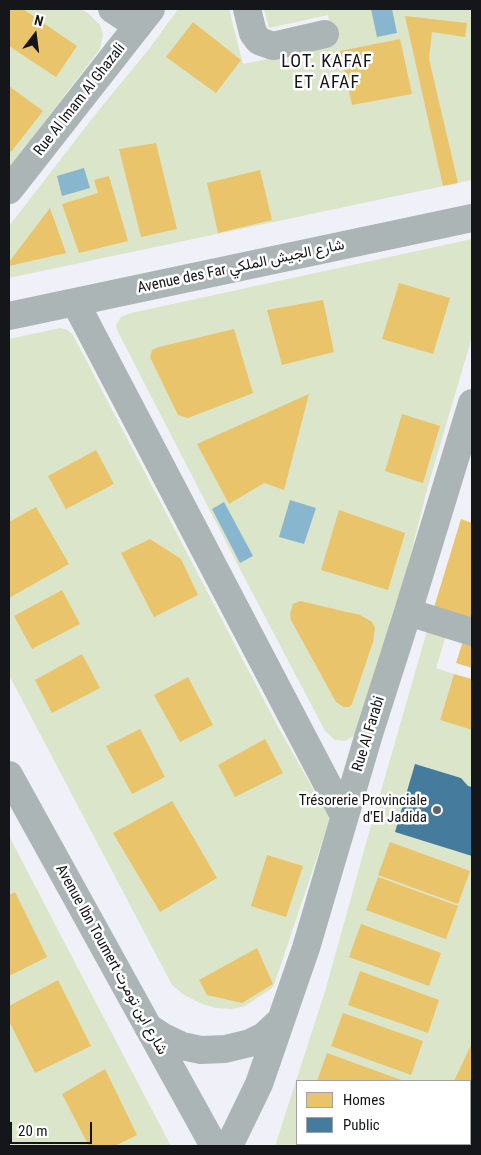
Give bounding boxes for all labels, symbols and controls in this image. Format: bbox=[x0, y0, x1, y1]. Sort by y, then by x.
north arrow bbox=[10, 10, 60, 60]
text: N bbox=[33, 12, 45, 29]
street label: Rue Al Imam Al Ghazali bbox=[31, 40, 129, 160]
district label: LOT. KAFAF ET AFAF bbox=[280, 51, 374, 94]
street label: Avenue des Far شارع الجيش الملكي bbox=[136, 236, 346, 298]
street label: Rue Al Farabi bbox=[349, 694, 389, 774]
place label: Trésorerie Provinciale d'El Jadida bbox=[299, 792, 427, 827]
marker: Trésorerie Provinciale d'El Jadida bbox=[431, 804, 443, 816]
street label: Avenue Ibn Toumert شارع ابن تومرت bbox=[51, 862, 171, 1058]
legend bbox=[296, 1080, 471, 1145]
text: Homes bbox=[343, 1091, 385, 1109]
scale bar bbox=[12, 1112, 95, 1144]
text: Public bbox=[343, 1116, 380, 1134]
text: 20 m bbox=[18, 1122, 48, 1140]

